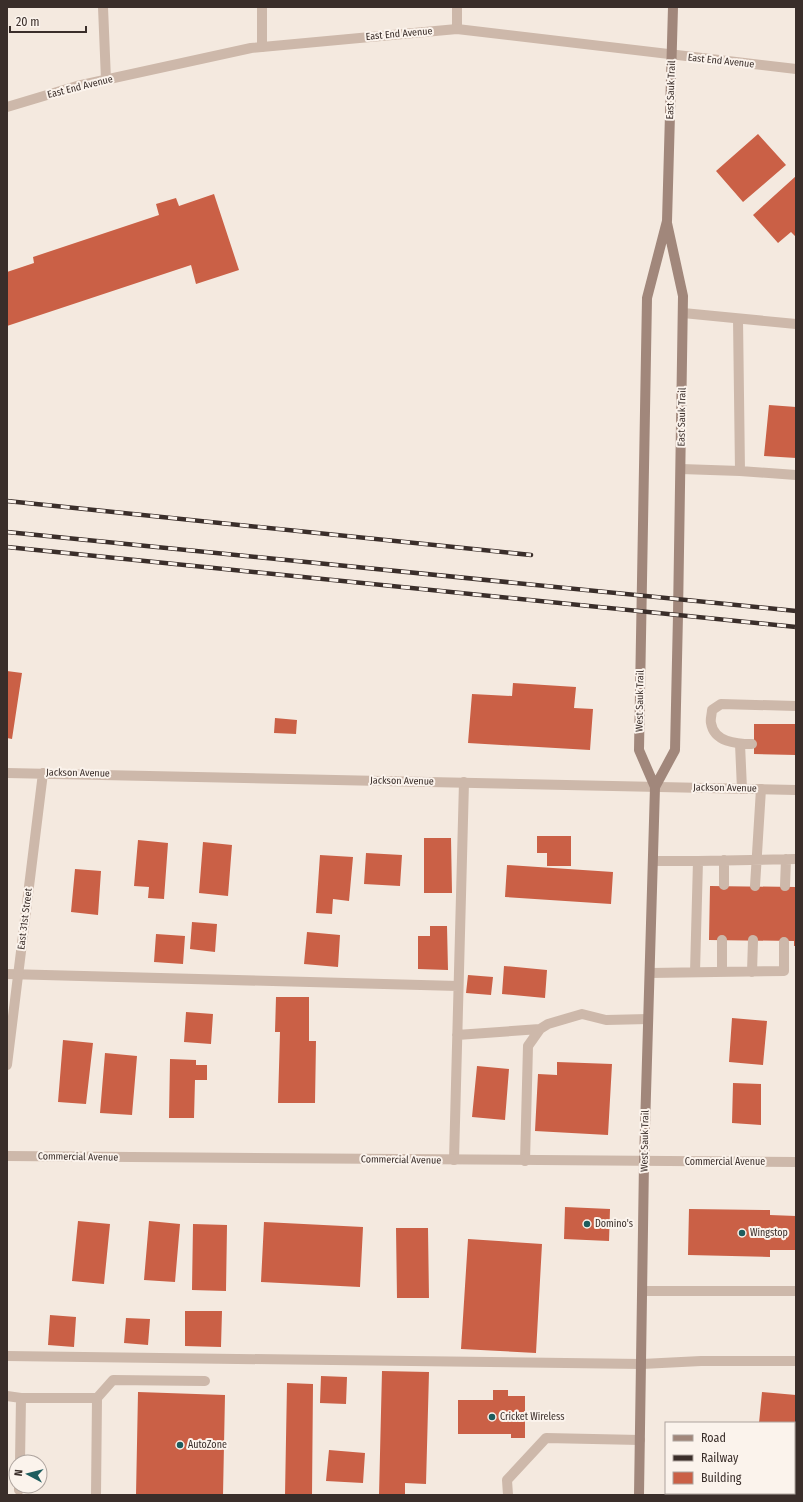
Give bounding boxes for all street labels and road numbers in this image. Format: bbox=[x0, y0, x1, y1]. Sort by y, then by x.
street label: East End Avenue bbox=[365, 25, 433, 43]
street label: East End Avenue bbox=[687, 52, 755, 70]
street label: East Sauk Trail bbox=[664, 60, 678, 120]
street label: East End Avenue bbox=[46, 73, 114, 101]
street label: East Sauk Trail bbox=[675, 387, 689, 447]
street label: West Sauk Trail bbox=[633, 670, 647, 732]
street label: Jackson Avenue bbox=[46, 766, 110, 780]
street label: Jackson Avenue bbox=[370, 774, 434, 788]
street label: Jackson Avenue bbox=[693, 781, 757, 795]
street label: East 31st Street bbox=[15, 887, 35, 950]
street label: West Sauk Trail bbox=[638, 1110, 652, 1172]
street label: Commercial Avenue bbox=[38, 1150, 118, 1164]
street label: Commercial Avenue bbox=[361, 1153, 441, 1167]
street label: Commercial Avenue bbox=[685, 1156, 765, 1168]

